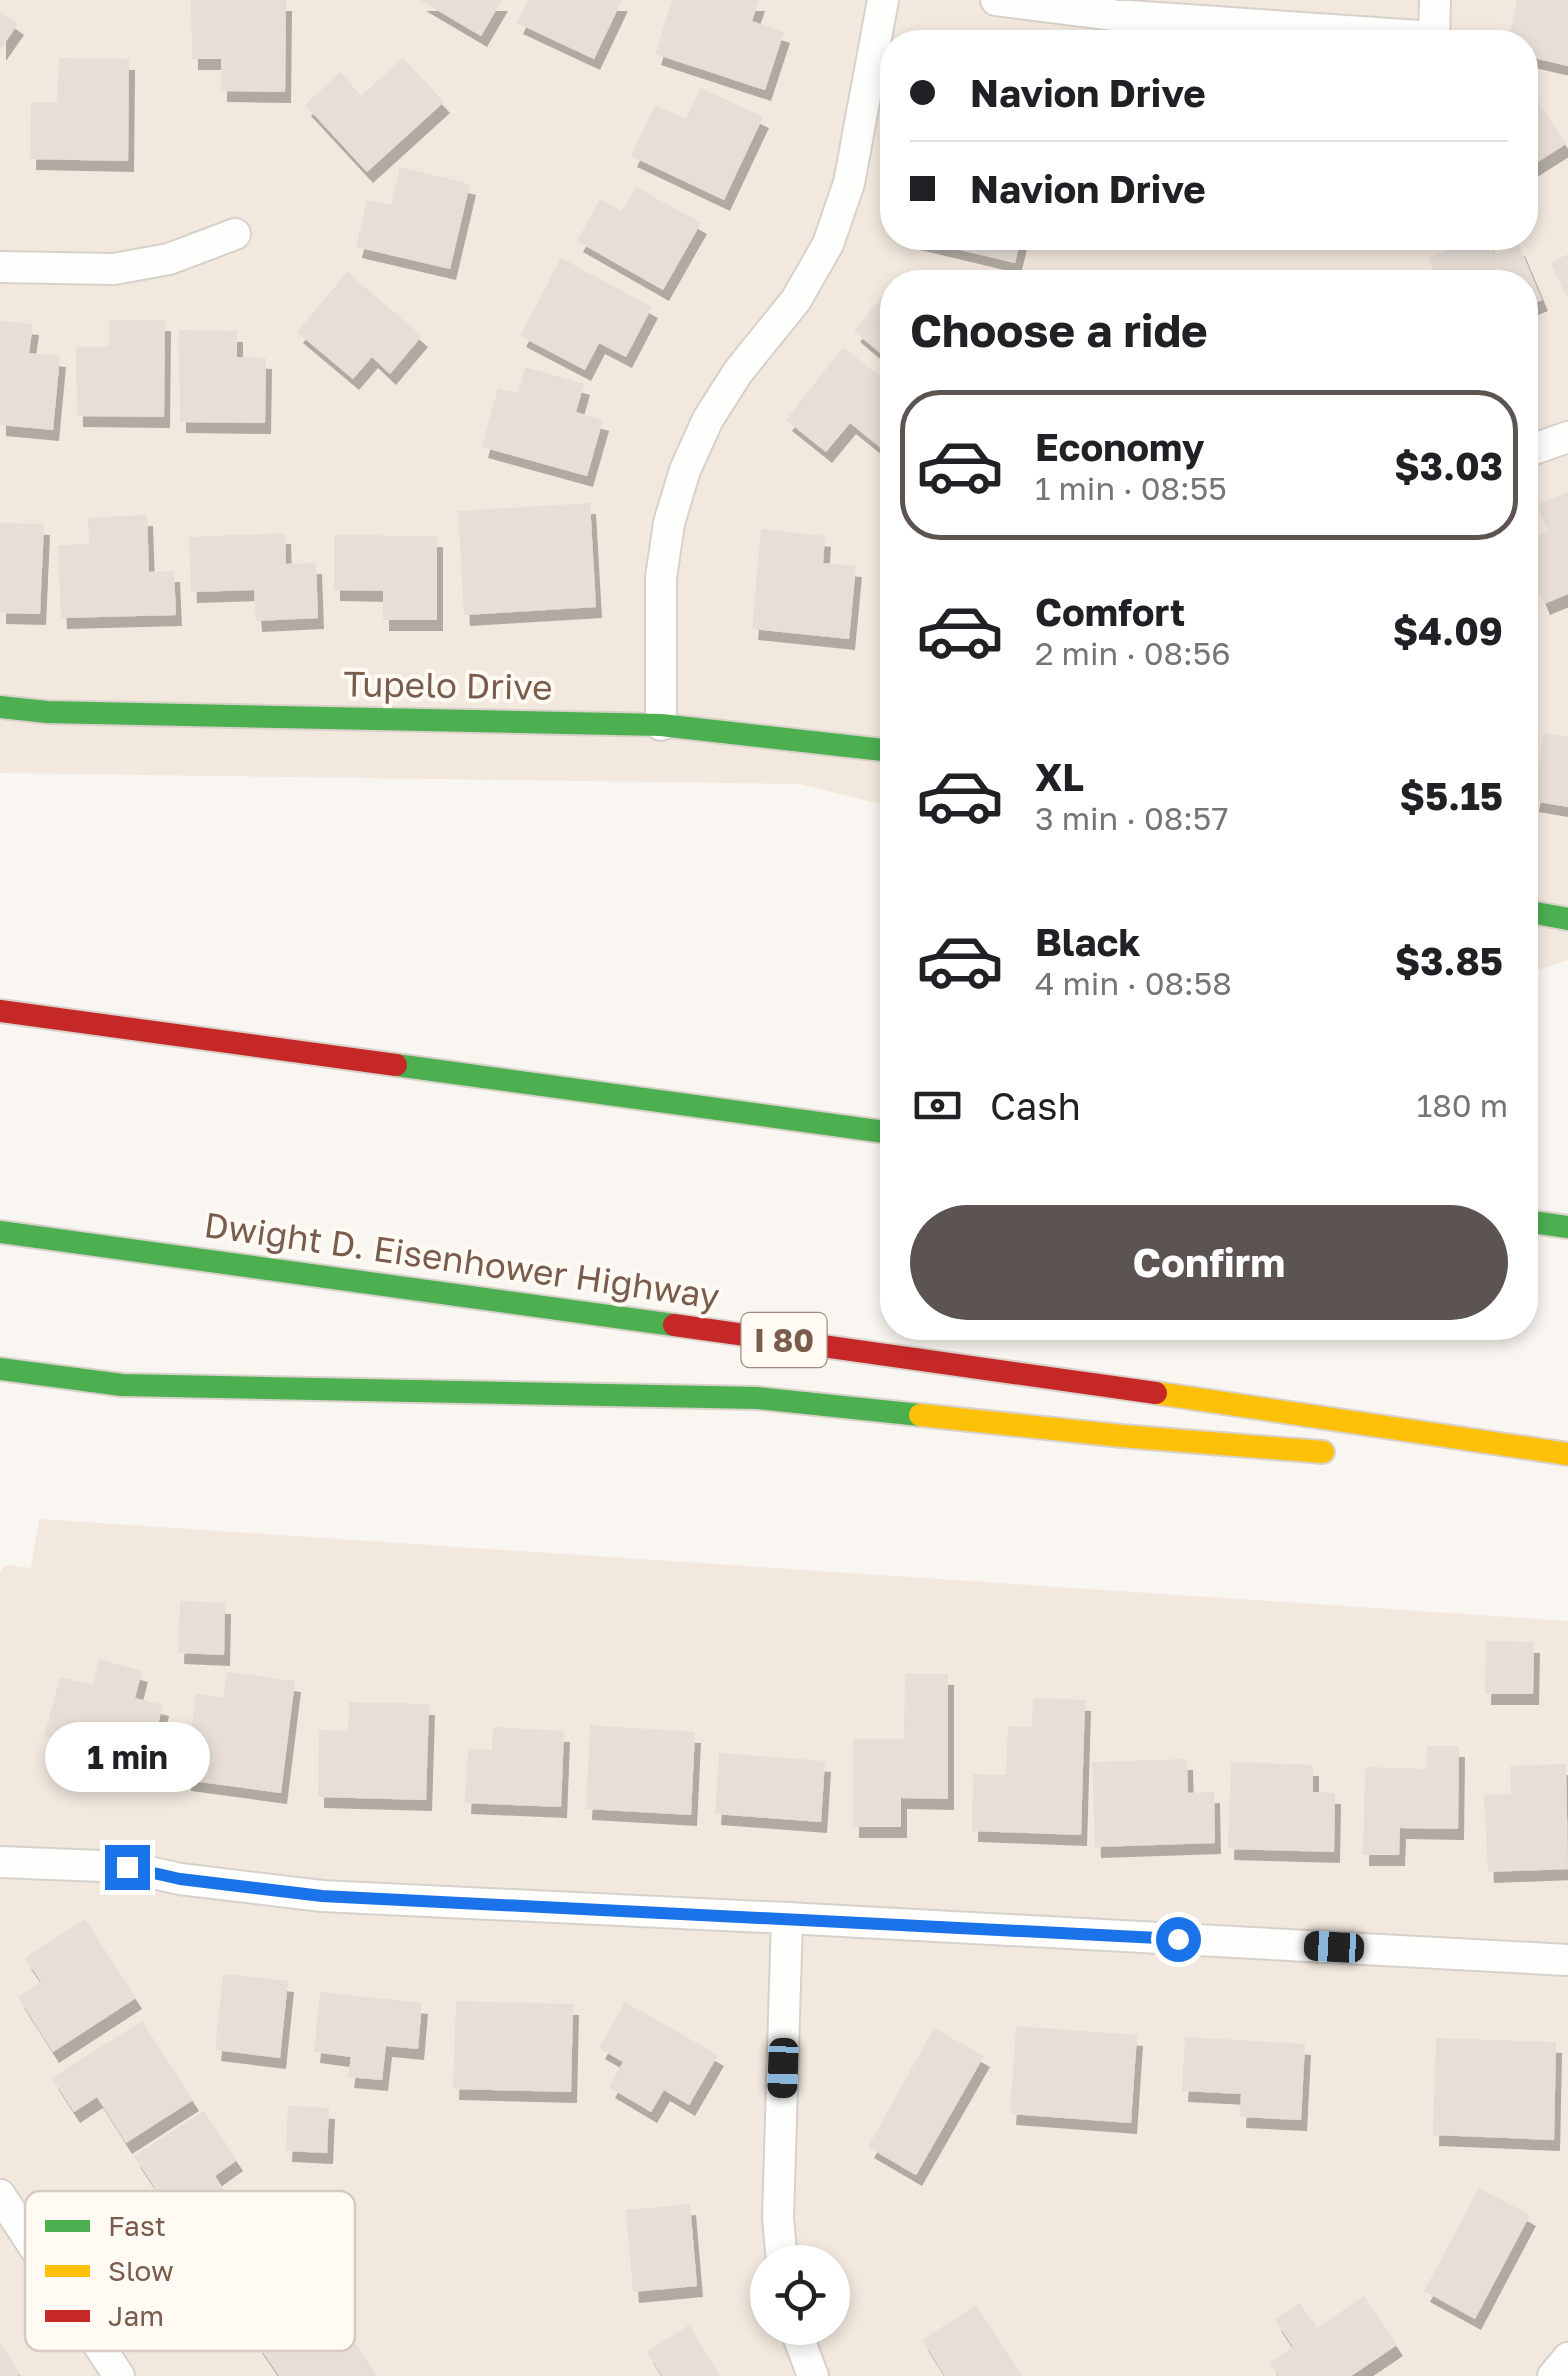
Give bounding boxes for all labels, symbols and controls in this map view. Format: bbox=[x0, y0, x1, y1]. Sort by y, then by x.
text: Navion Drive bbox=[970, 70, 1206, 115]
text: Navion Drive bbox=[970, 166, 1206, 211]
text: Choose a ride bbox=[910, 303, 1208, 357]
icon: car bbox=[915, 420, 1005, 510]
text: Economy bbox=[1035, 424, 1204, 469]
text: $3.03 bbox=[1394, 443, 1503, 488]
text: 1 min · 08:55 bbox=[1035, 469, 1227, 507]
icon: car bbox=[915, 585, 1005, 675]
text: Comfort bbox=[1035, 589, 1185, 634]
text: $4.09 bbox=[1393, 608, 1503, 653]
text: 2 min · 08:56 bbox=[1035, 634, 1231, 672]
street label: Tupelo Drive bbox=[343, 662, 553, 708]
icon: car bbox=[915, 750, 1005, 840]
text: XL bbox=[1035, 754, 1084, 799]
text: $5.15 bbox=[1399, 773, 1503, 818]
text: 3 min · 08:57 bbox=[1035, 799, 1228, 837]
icon: car bbox=[915, 915, 1005, 1005]
text: Black bbox=[1035, 919, 1140, 964]
text: $3.85 bbox=[1395, 938, 1503, 983]
text: 4 min · 08:58 bbox=[1035, 964, 1232, 1002]
icon: cash bbox=[910, 1078, 965, 1133]
text: Cash bbox=[990, 1083, 1081, 1128]
text: 180 m bbox=[1417, 1086, 1508, 1124]
street label: Dwight D. Eisenhower Highway bbox=[202, 1203, 722, 1317]
button: Confirm bbox=[910, 1205, 1508, 1320]
road number: I 80 bbox=[742, 1313, 826, 1367]
callout: 1 min bbox=[44, 1722, 210, 1792]
text: 1 min bbox=[87, 1738, 168, 1776]
route end bbox=[105, 1845, 150, 1890]
route start bbox=[1156, 1917, 1201, 1962]
car bbox=[1303, 1930, 1365, 1964]
car bbox=[767, 2037, 799, 2099]
legend bbox=[25, 2191, 355, 2351]
text: Fast bbox=[108, 2209, 166, 2242]
map controls bbox=[750, 2245, 850, 2345]
button: locate bbox=[750, 2245, 850, 2345]
text: Slow bbox=[108, 2254, 174, 2287]
text: Jam bbox=[108, 2299, 164, 2332]

